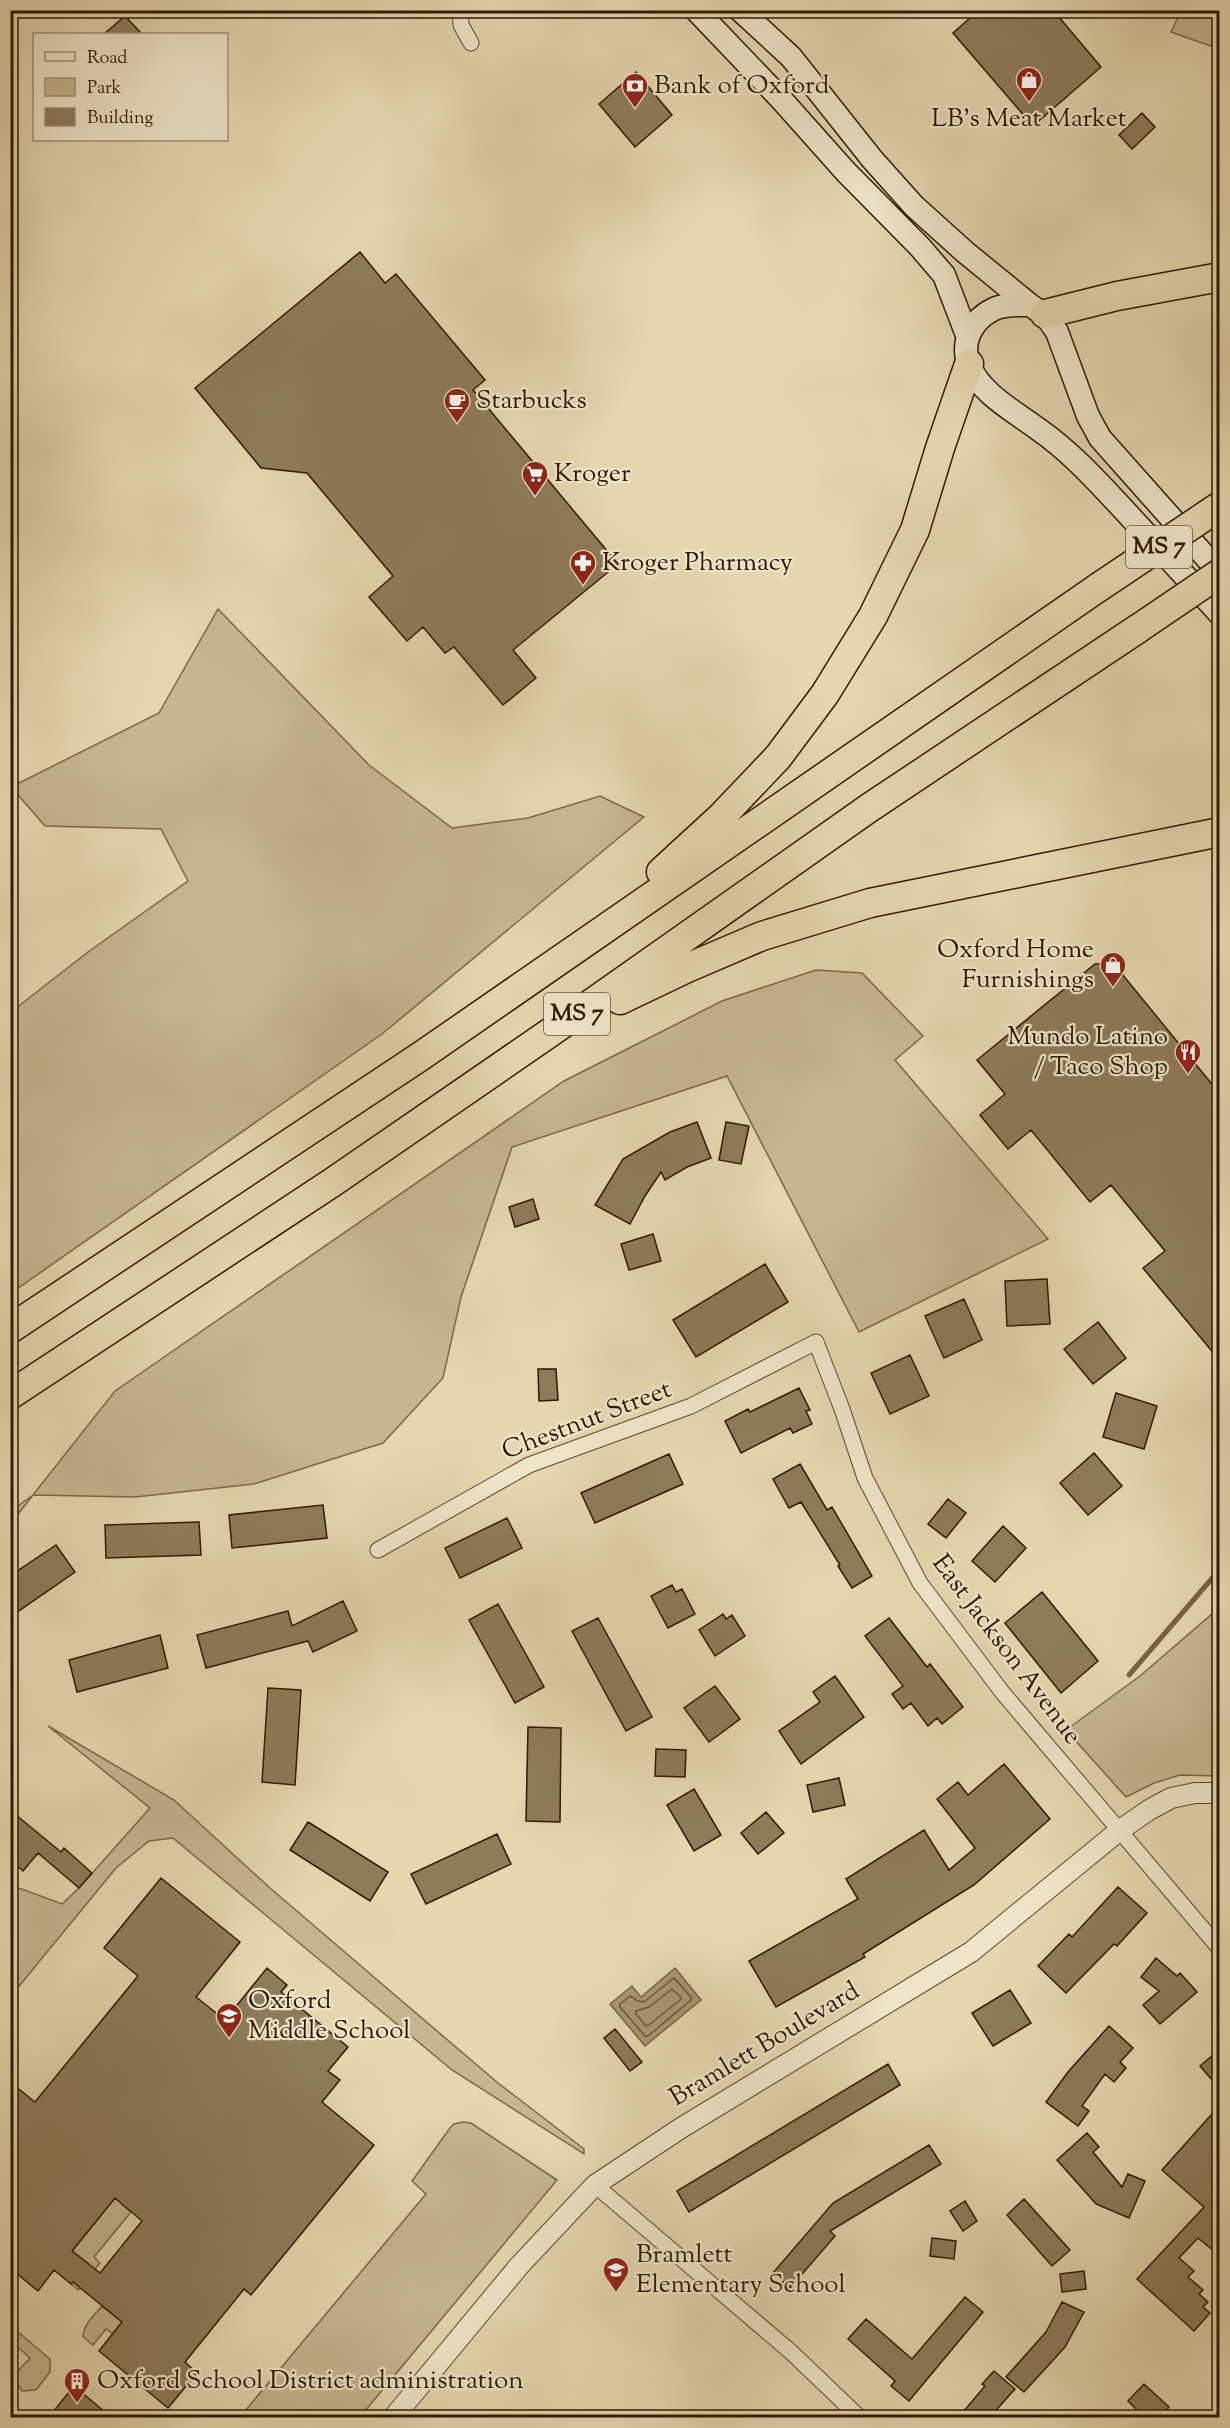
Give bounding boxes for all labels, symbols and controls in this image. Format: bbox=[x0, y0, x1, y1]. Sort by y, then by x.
legend bbox=[33, 33, 228, 141]
text: Road bbox=[87, 46, 127, 72]
shop icon: LB's Meat Market bbox=[1014, 65, 1044, 103]
place label: Bank of Oxford bbox=[654, 68, 830, 105]
bank icon: Bank of Oxford bbox=[620, 71, 650, 109]
text: Park bbox=[87, 76, 122, 102]
place label: LB's Meat Market bbox=[931, 101, 1127, 138]
text: Building bbox=[87, 106, 153, 132]
place label: Starbucks bbox=[476, 383, 587, 420]
cafe icon: Starbucks bbox=[442, 386, 472, 424]
place label: Kroger bbox=[554, 456, 631, 493]
supermarket icon: Kroger bbox=[520, 459, 550, 497]
road number: MS 7 bbox=[1126, 526, 1192, 568]
place label: Kroger Pharmacy bbox=[602, 545, 793, 582]
pharmacy icon: Kroger Pharmacy bbox=[568, 548, 598, 586]
place label: Oxford Home Furnishings bbox=[937, 932, 1094, 999]
shop icon: Oxford Home Furnishings bbox=[1098, 950, 1128, 988]
road number: MS 7 bbox=[544, 993, 610, 1035]
place label: Mundo Latino / Taco Shop bbox=[1007, 1019, 1168, 1086]
restaurant icon: Mundo Latino / Taco Shop bbox=[1173, 1037, 1203, 1075]
street label: Chestnut Street bbox=[497, 1372, 677, 1470]
street label: East Jackson Avenue bbox=[922, 1547, 1090, 1753]
street label: Bramlett Boulevard bbox=[663, 1973, 867, 2116]
place label: Oxford Middle School bbox=[248, 1983, 411, 2050]
school or university icon: Oxford Middle School bbox=[214, 2001, 244, 2039]
place label: Bramlett Elementary School bbox=[636, 2237, 846, 2304]
school or university icon: Bramlett Elementary School bbox=[601, 2255, 631, 2293]
place label: Oxford School District administration bbox=[97, 2363, 524, 2400]
building icon: Oxford School District administration bbox=[62, 2366, 92, 2404]

